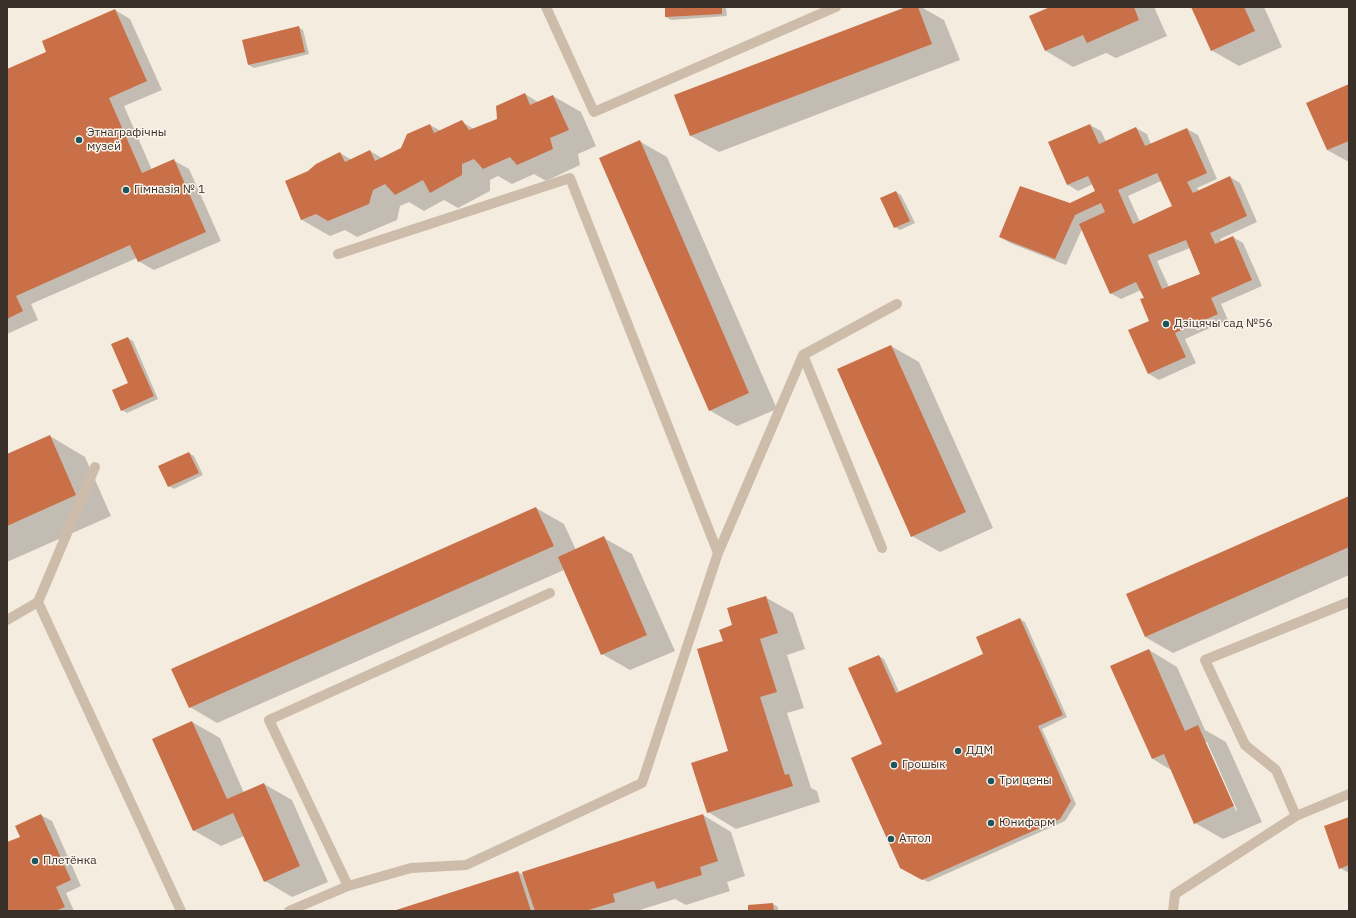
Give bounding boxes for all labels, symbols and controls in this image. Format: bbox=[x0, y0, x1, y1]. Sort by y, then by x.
place label: Этнаграфічны музей bbox=[87, 126, 166, 154]
marker: Этнаграфічны музей bbox=[74, 135, 84, 145]
place label: Гімназія № 1 bbox=[134, 183, 205, 197]
marker: Гімназія № 1 bbox=[121, 185, 131, 195]
place label: Дзіцячы сад №56 bbox=[1174, 317, 1273, 331]
marker: Дзіцячы сад №56 bbox=[1161, 319, 1171, 329]
place label: ДДМ bbox=[966, 744, 993, 758]
marker: ДДМ bbox=[953, 746, 963, 756]
place label: Грошык bbox=[902, 758, 946, 772]
marker: Грошык bbox=[889, 760, 899, 770]
place label: Три цены bbox=[999, 774, 1052, 788]
marker: Три цены bbox=[986, 776, 996, 786]
place label: Юнифарм bbox=[999, 816, 1055, 830]
marker: Юнифарм bbox=[986, 818, 996, 828]
place label: Аттол bbox=[899, 832, 931, 846]
marker: Аттол bbox=[886, 834, 896, 844]
place label: Плетёнка bbox=[43, 854, 97, 868]
marker: Плетёнка bbox=[30, 856, 40, 866]

